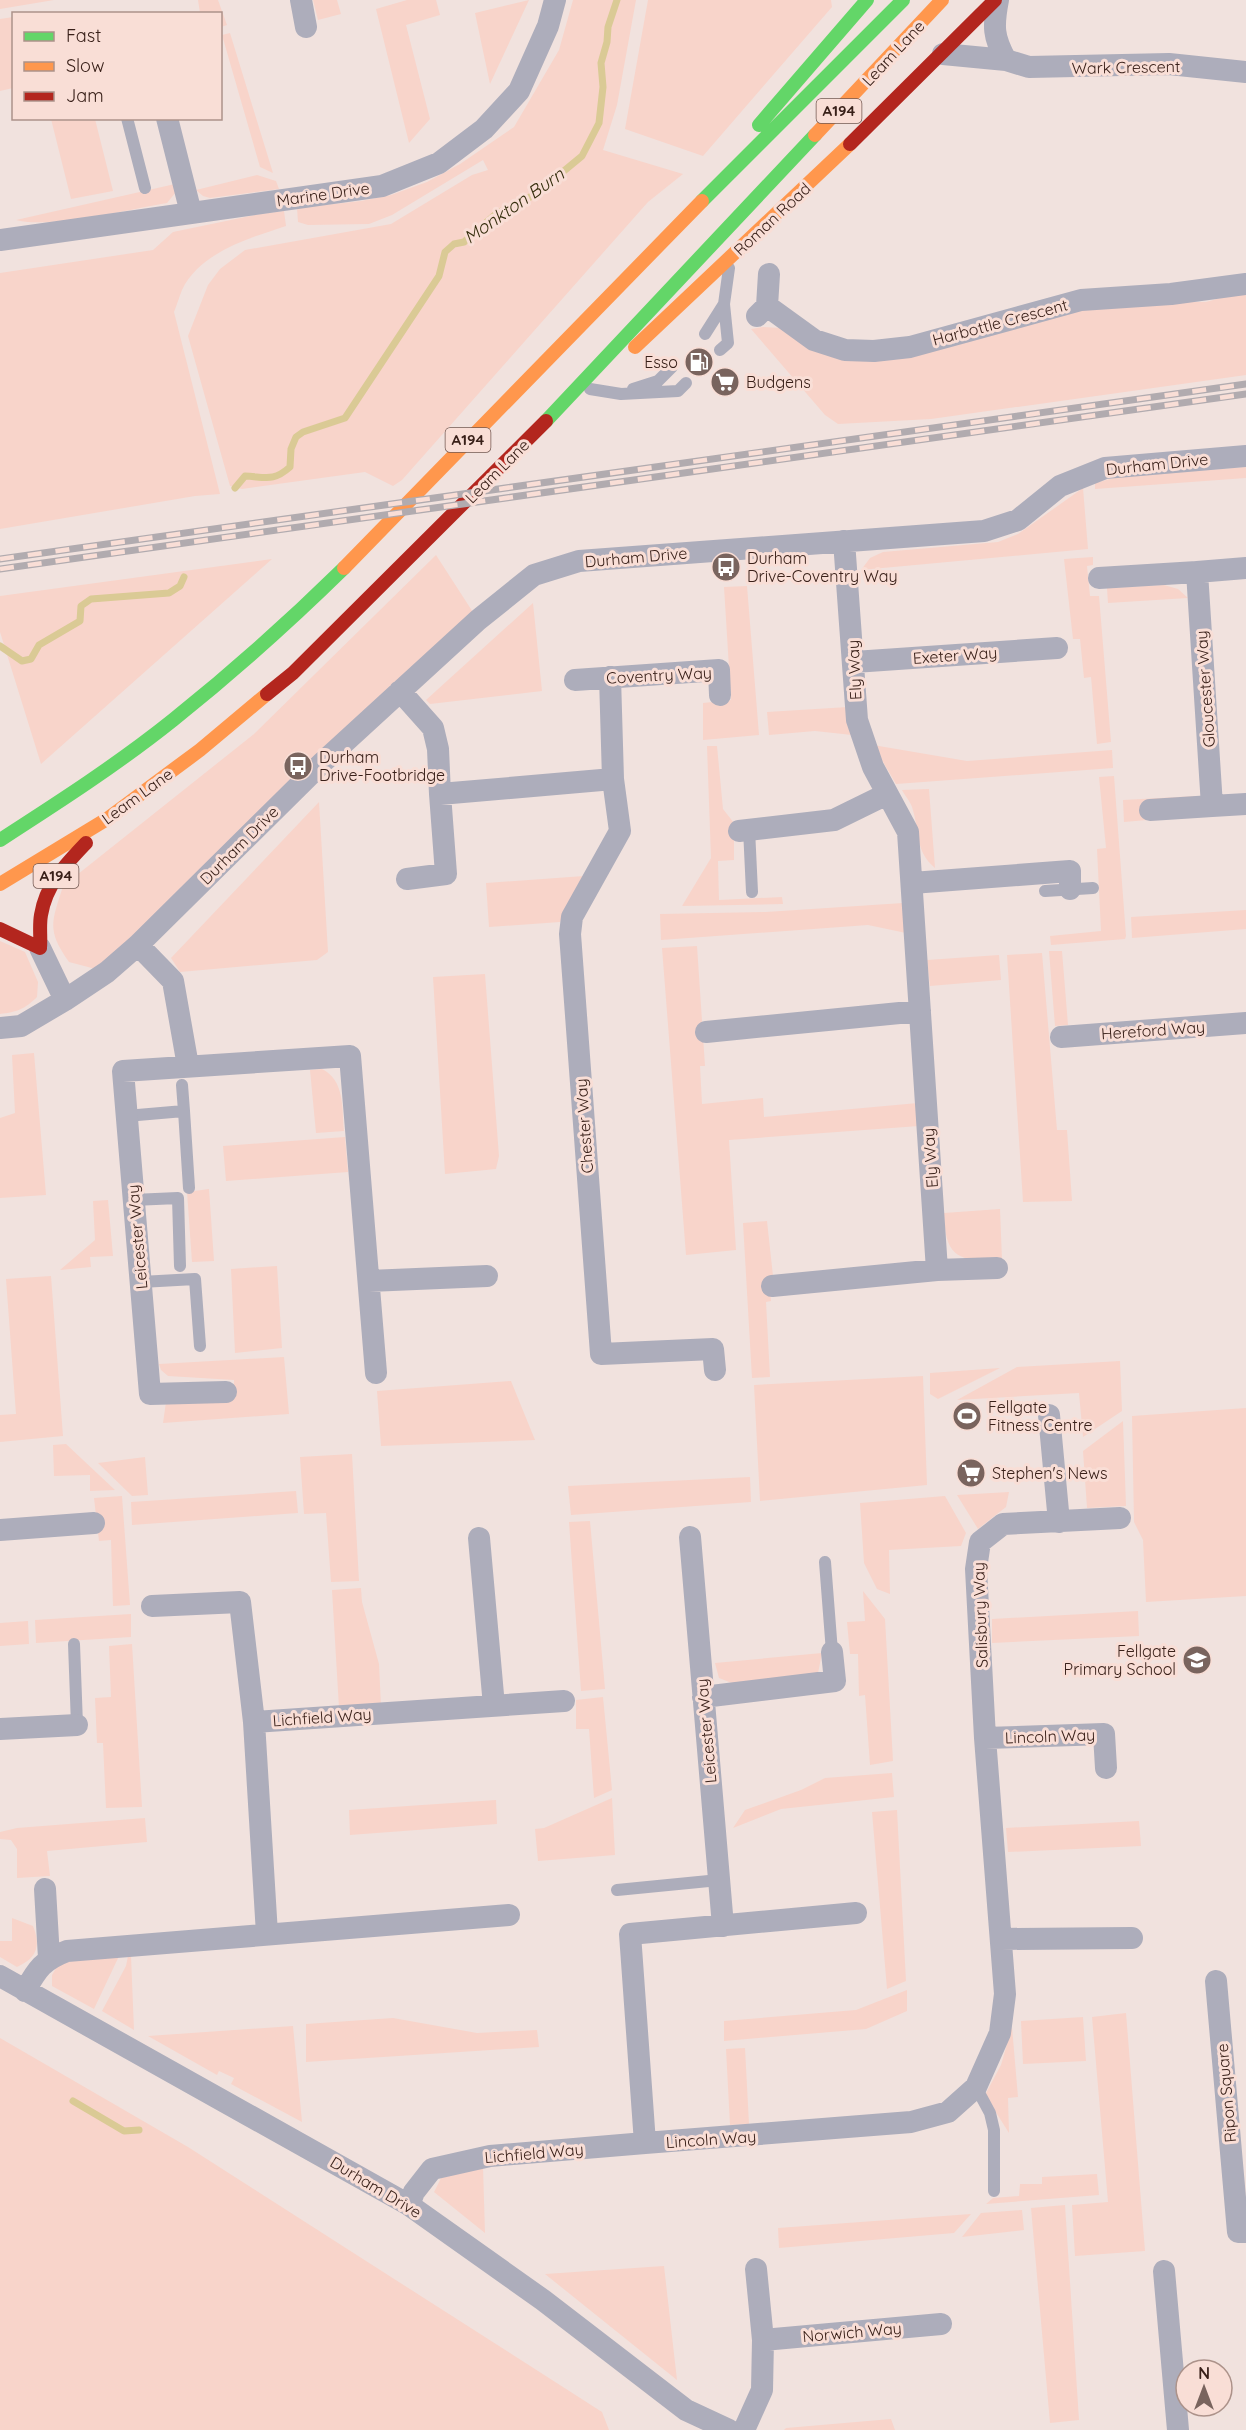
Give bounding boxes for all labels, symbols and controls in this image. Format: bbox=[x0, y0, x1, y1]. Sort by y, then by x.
legend bbox=[12, 12, 222, 120]
street label: Leam Lane bbox=[857, 16, 929, 90]
text: Fast bbox=[66, 24, 101, 47]
text: Slow bbox=[66, 54, 104, 77]
street label: Wark Crescent bbox=[1071, 56, 1181, 78]
text: Jam bbox=[66, 84, 104, 107]
road number: A194 bbox=[816, 99, 862, 123]
water label: Monkton Burn bbox=[459, 162, 569, 249]
street label: Marine Drive bbox=[275, 178, 371, 210]
street label: Roman Road bbox=[729, 178, 815, 260]
street label: Harbottle Crescent bbox=[930, 294, 1070, 350]
fuel station icon: Esso bbox=[683, 346, 715, 378]
place label: Esso bbox=[644, 352, 678, 372]
supermarket icon: Budgens bbox=[709, 366, 741, 398]
place label: Budgens bbox=[746, 372, 811, 392]
road number: A194 bbox=[446, 428, 490, 452]
street label: Leam Lane bbox=[461, 435, 533, 507]
street label: Durham Drive bbox=[1105, 449, 1209, 479]
street label: Durham Drive bbox=[584, 543, 688, 571]
place label: Durham Drive-Coventry Way bbox=[747, 548, 898, 586]
bus stop icon: Durham Drive-Coventry Way bbox=[710, 551, 742, 583]
street label: Gloucester Way bbox=[1191, 630, 1219, 748]
street label: Ely Way bbox=[842, 639, 866, 701]
street label: Exeter Way bbox=[912, 642, 998, 668]
street label: Coventry Way bbox=[606, 662, 712, 688]
place label: Durham Drive-Footbridge bbox=[319, 747, 445, 785]
bus stop icon: Durham Drive-Footbridge bbox=[282, 750, 314, 782]
street label: Leam Lane bbox=[98, 764, 176, 828]
street label: Durham Drive bbox=[196, 802, 282, 888]
road number: A194 bbox=[34, 864, 78, 888]
street label: Hereford Way bbox=[1100, 1016, 1206, 1044]
street label: Chester Way bbox=[571, 1078, 597, 1174]
street label: Ely Way bbox=[918, 1127, 942, 1189]
street label: Leicester Way bbox=[122, 1184, 152, 1290]
place label: Fellgate Fitness Centre bbox=[988, 1397, 1093, 1435]
sports icon: Fellgate Fitness Centre bbox=[951, 1400, 983, 1432]
supermarket icon: Stephen's News bbox=[955, 1457, 987, 1489]
place label: Stephen's News bbox=[992, 1463, 1108, 1483]
street label: Salisbury Way bbox=[968, 1562, 992, 1668]
place label: Fellgate Primary School bbox=[1064, 1641, 1176, 1679]
school or university icon: Fellgate Primary School bbox=[1181, 1644, 1213, 1676]
street label: Leicester Way bbox=[691, 1678, 721, 1784]
street label: Lichfield Way bbox=[272, 1704, 372, 1730]
street label: Lincoln Way bbox=[1004, 1724, 1096, 1748]
street label: Ripon Square bbox=[1212, 2043, 1240, 2143]
street label: Lincoln Way bbox=[665, 2126, 757, 2152]
street label: Lichfield Way bbox=[484, 2139, 584, 2167]
street label: Durham Drive bbox=[327, 2152, 425, 2222]
street label: Norwich Way bbox=[802, 2318, 902, 2346]
north arrow bbox=[1174, 2358, 1234, 2418]
text: N bbox=[1198, 2363, 1210, 2383]

